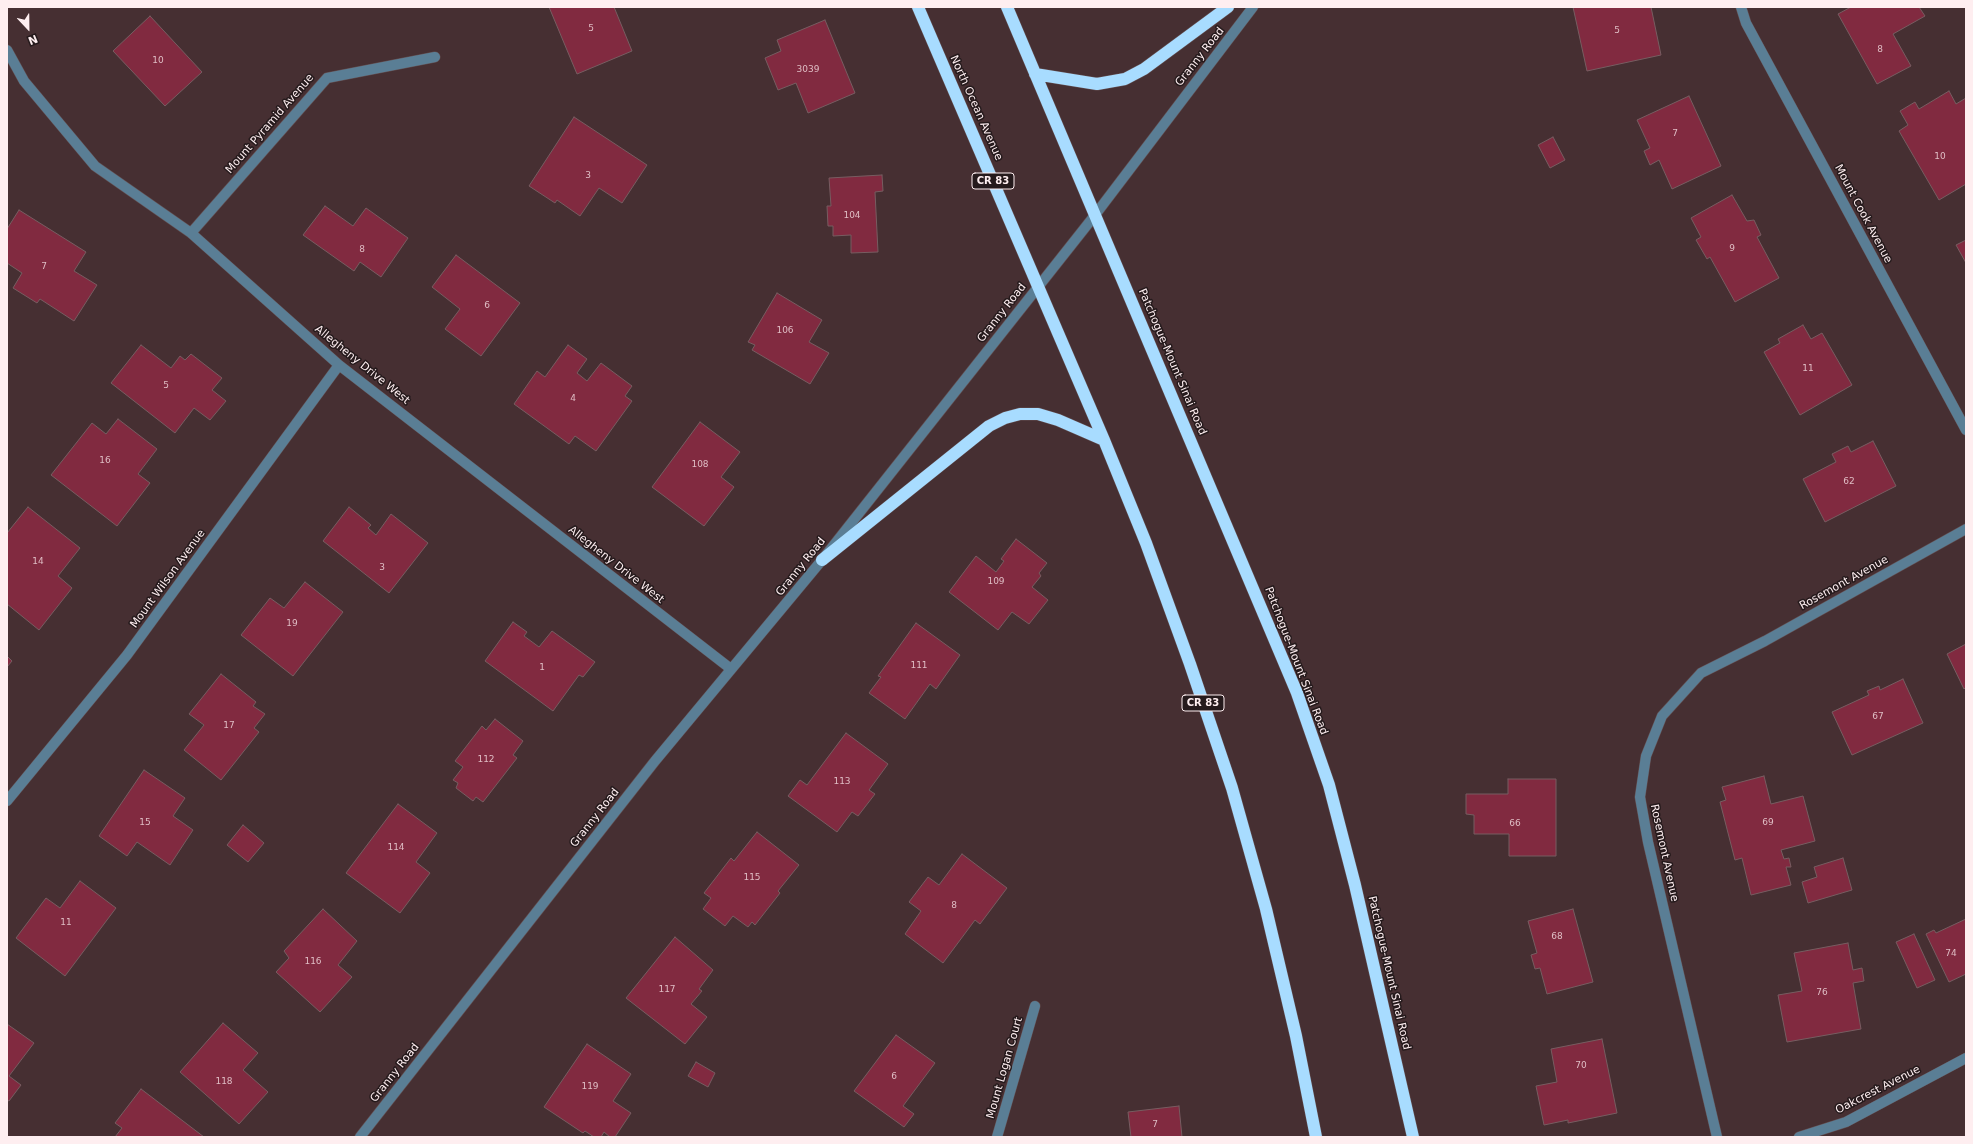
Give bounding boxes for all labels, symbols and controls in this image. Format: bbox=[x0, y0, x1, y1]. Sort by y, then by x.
north arrow bbox=[8, 8, 48, 48]
house number: 5 bbox=[588, 24, 594, 34]
street label: Granny Road bbox=[1173, 25, 1227, 89]
house number: 5 bbox=[1614, 26, 1620, 36]
text: N bbox=[26, 32, 39, 47]
house number: 8 bbox=[1877, 45, 1883, 55]
street label: North Ocean Avenue bbox=[947, 53, 1005, 163]
house number: 10 bbox=[152, 56, 164, 66]
house number: 3039 bbox=[797, 65, 819, 75]
street label: Mount Pyramid Avenue bbox=[223, 72, 317, 176]
house number: 7 bbox=[1672, 129, 1678, 139]
house number: 10 bbox=[1934, 152, 1946, 162]
street label: Mount Cook Avenue bbox=[1831, 162, 1895, 266]
house number: 3 bbox=[585, 171, 591, 181]
road number: CR 83 bbox=[972, 173, 1014, 189]
house number: 104 bbox=[843, 211, 861, 221]
house number: 9 bbox=[1729, 244, 1735, 254]
house number: 8 bbox=[359, 245, 365, 255]
house number: 7 bbox=[41, 262, 47, 272]
street label: Granny Road bbox=[975, 281, 1029, 345]
street label: Patchogue-Mount Sinai Road bbox=[1135, 287, 1209, 437]
house number: 6 bbox=[484, 301, 490, 311]
street label: Allegheny Drive West bbox=[312, 323, 412, 407]
house number: 106 bbox=[776, 326, 794, 336]
house number: 11 bbox=[1802, 364, 1814, 374]
house number: 5 bbox=[163, 381, 169, 391]
house number: 4 bbox=[570, 394, 576, 404]
house number: 16 bbox=[99, 456, 111, 466]
house number: 108 bbox=[691, 460, 709, 470]
house number: 62 bbox=[1843, 477, 1855, 487]
street label: Allegheny Drive West bbox=[565, 523, 667, 607]
street label: Mount Wilson Avenue bbox=[128, 527, 208, 631]
street label: Granny Road bbox=[773, 535, 829, 599]
street label: Rosemont Avenue bbox=[1797, 553, 1891, 613]
house number: 14 bbox=[32, 557, 44, 567]
house number: 3 bbox=[379, 563, 385, 573]
house number: 109 bbox=[987, 577, 1005, 587]
street label: Patchogue-Mount Sinai Road bbox=[1262, 585, 1330, 737]
house number: 19 bbox=[286, 619, 298, 629]
house number: 111 bbox=[910, 661, 928, 671]
house number: 1 bbox=[539, 663, 545, 673]
road number: CR 83 bbox=[1182, 695, 1224, 711]
house number: 67 bbox=[1872, 712, 1884, 722]
house number: 17 bbox=[223, 721, 235, 731]
house number: 112 bbox=[477, 755, 495, 765]
house number: 113 bbox=[833, 777, 851, 787]
street label: Granny Road bbox=[568, 786, 622, 850]
street label: Rosemont Avenue bbox=[1647, 803, 1681, 903]
house number: 15 bbox=[139, 818, 151, 828]
house number: 69 bbox=[1762, 818, 1774, 828]
house number: 66 bbox=[1509, 819, 1521, 829]
house number: 114 bbox=[387, 843, 405, 853]
house number: 115 bbox=[743, 873, 761, 883]
street label: Patchogue-Mount Sinai Road bbox=[1365, 895, 1413, 1051]
house number: 8 bbox=[951, 901, 957, 911]
house number: 11 bbox=[60, 918, 72, 928]
house number: 68 bbox=[1551, 932, 1563, 942]
house number: 74 bbox=[1945, 949, 1957, 959]
house number: 116 bbox=[304, 957, 322, 967]
house number: 117 bbox=[658, 985, 676, 995]
house number: 76 bbox=[1816, 988, 1828, 998]
street label: Mount Logan Court bbox=[984, 1016, 1026, 1120]
street label: Granny Road bbox=[368, 1041, 422, 1105]
house number: 70 bbox=[1575, 1061, 1587, 1071]
street label: Oakcrest Avenue bbox=[1833, 1063, 1923, 1117]
house number: 6 bbox=[891, 1072, 897, 1082]
house number: 118 bbox=[215, 1077, 233, 1087]
house number: 119 bbox=[581, 1082, 599, 1092]
house number: 7 bbox=[1152, 1120, 1158, 1130]

